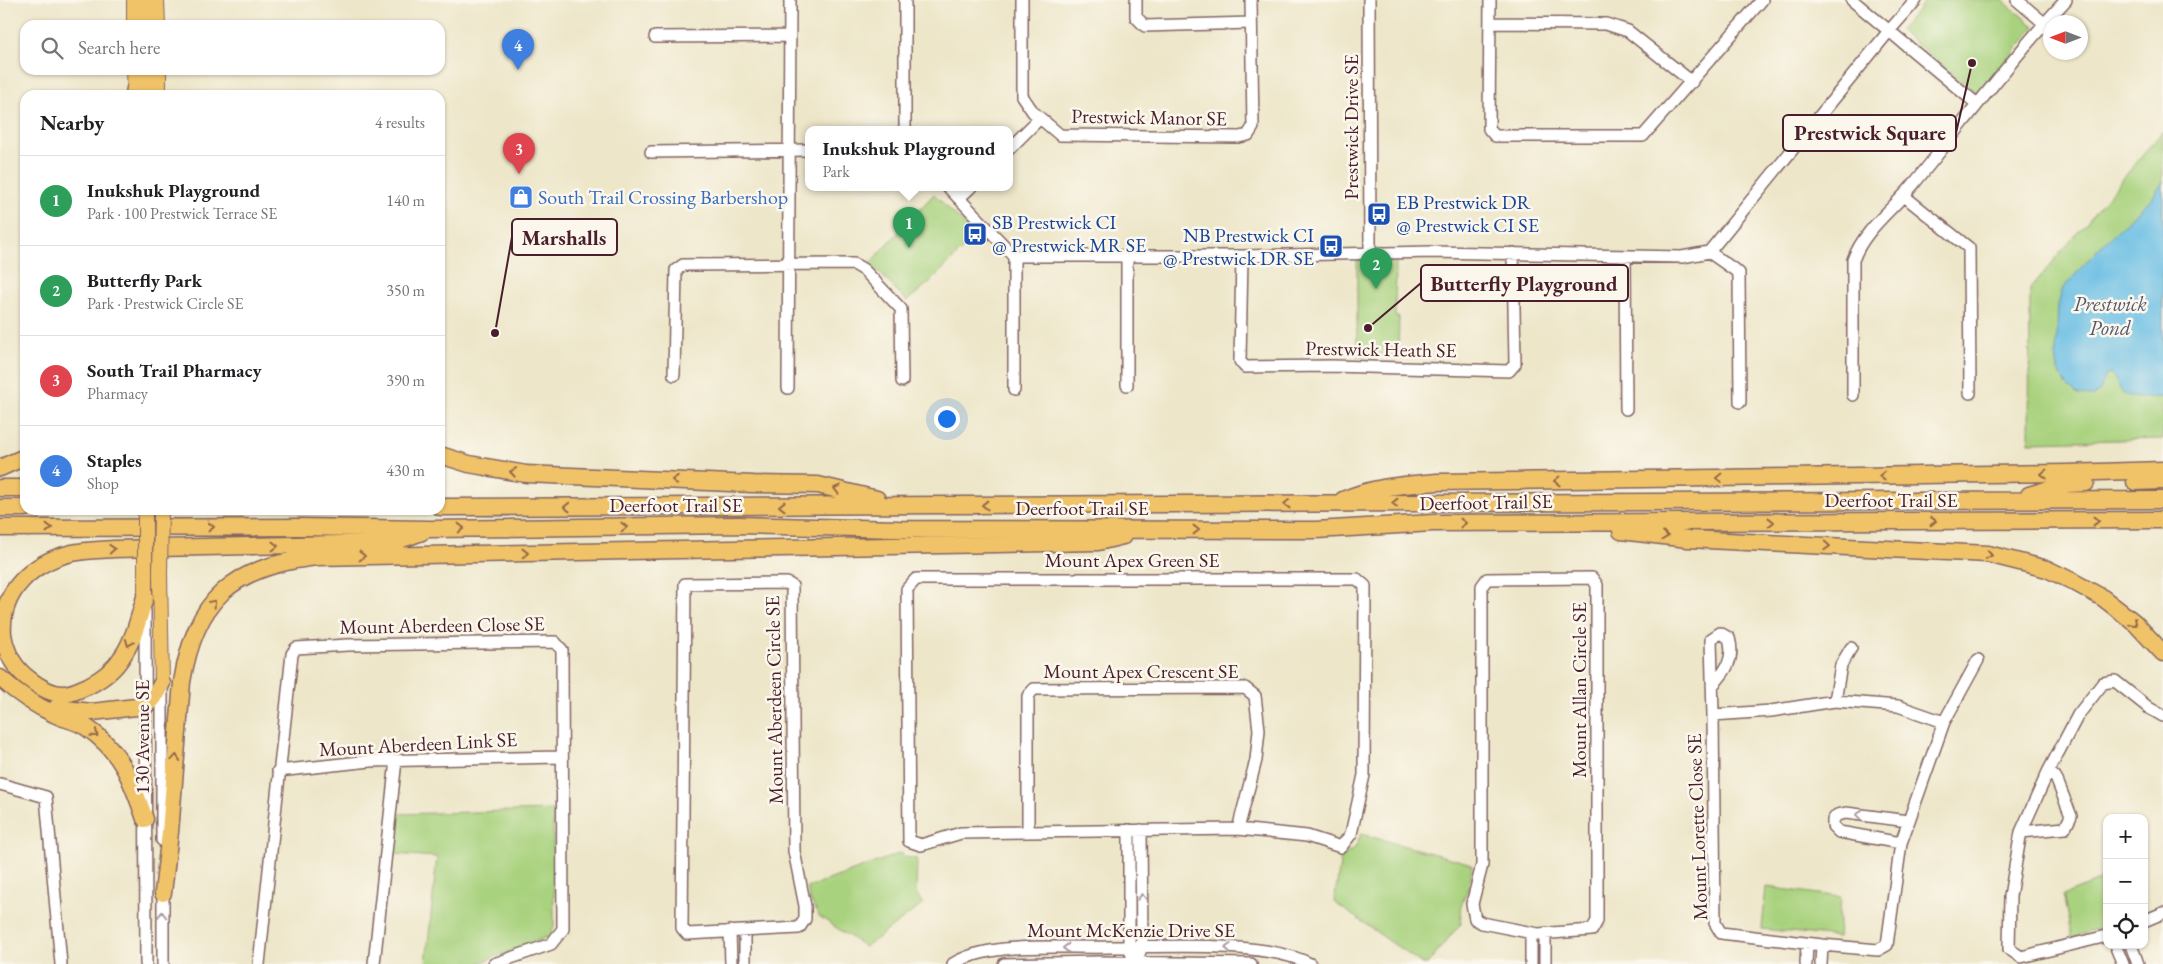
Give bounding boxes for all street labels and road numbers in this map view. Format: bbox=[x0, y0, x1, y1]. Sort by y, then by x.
street label: Prestwick Drive SE bbox=[1338, 54, 1364, 200]
street label: Prestwick Manor SE bbox=[1071, 103, 1227, 131]
street label: Prestwick Heath SE bbox=[1305, 335, 1457, 363]
street label: Deerfoot Trail SE bbox=[1824, 487, 1958, 513]
street label: Deerfoot Trail SE bbox=[1419, 488, 1553, 516]
street label: Deerfoot Trail SE bbox=[609, 492, 743, 518]
street label: Deerfoot Trail SE bbox=[1015, 495, 1149, 521]
street label: Mount Apex Green SE bbox=[1044, 547, 1220, 573]
street label: Mount Aberdeen Circle SE bbox=[759, 595, 789, 805]
street label: Mount Allan Circle SE bbox=[1566, 602, 1592, 778]
street label: Mount Aberdeen Close SE bbox=[339, 610, 545, 640]
street label: Mount Apex Crescent SE bbox=[1043, 658, 1239, 684]
street label: 130 Avenue SE bbox=[129, 680, 155, 794]
street label: Mount Aberdeen Link SE bbox=[318, 726, 518, 762]
street label: Mount Lorette Close SE bbox=[1681, 733, 1713, 921]
street label: Mount McKenzie Drive SE bbox=[1027, 917, 1235, 943]

